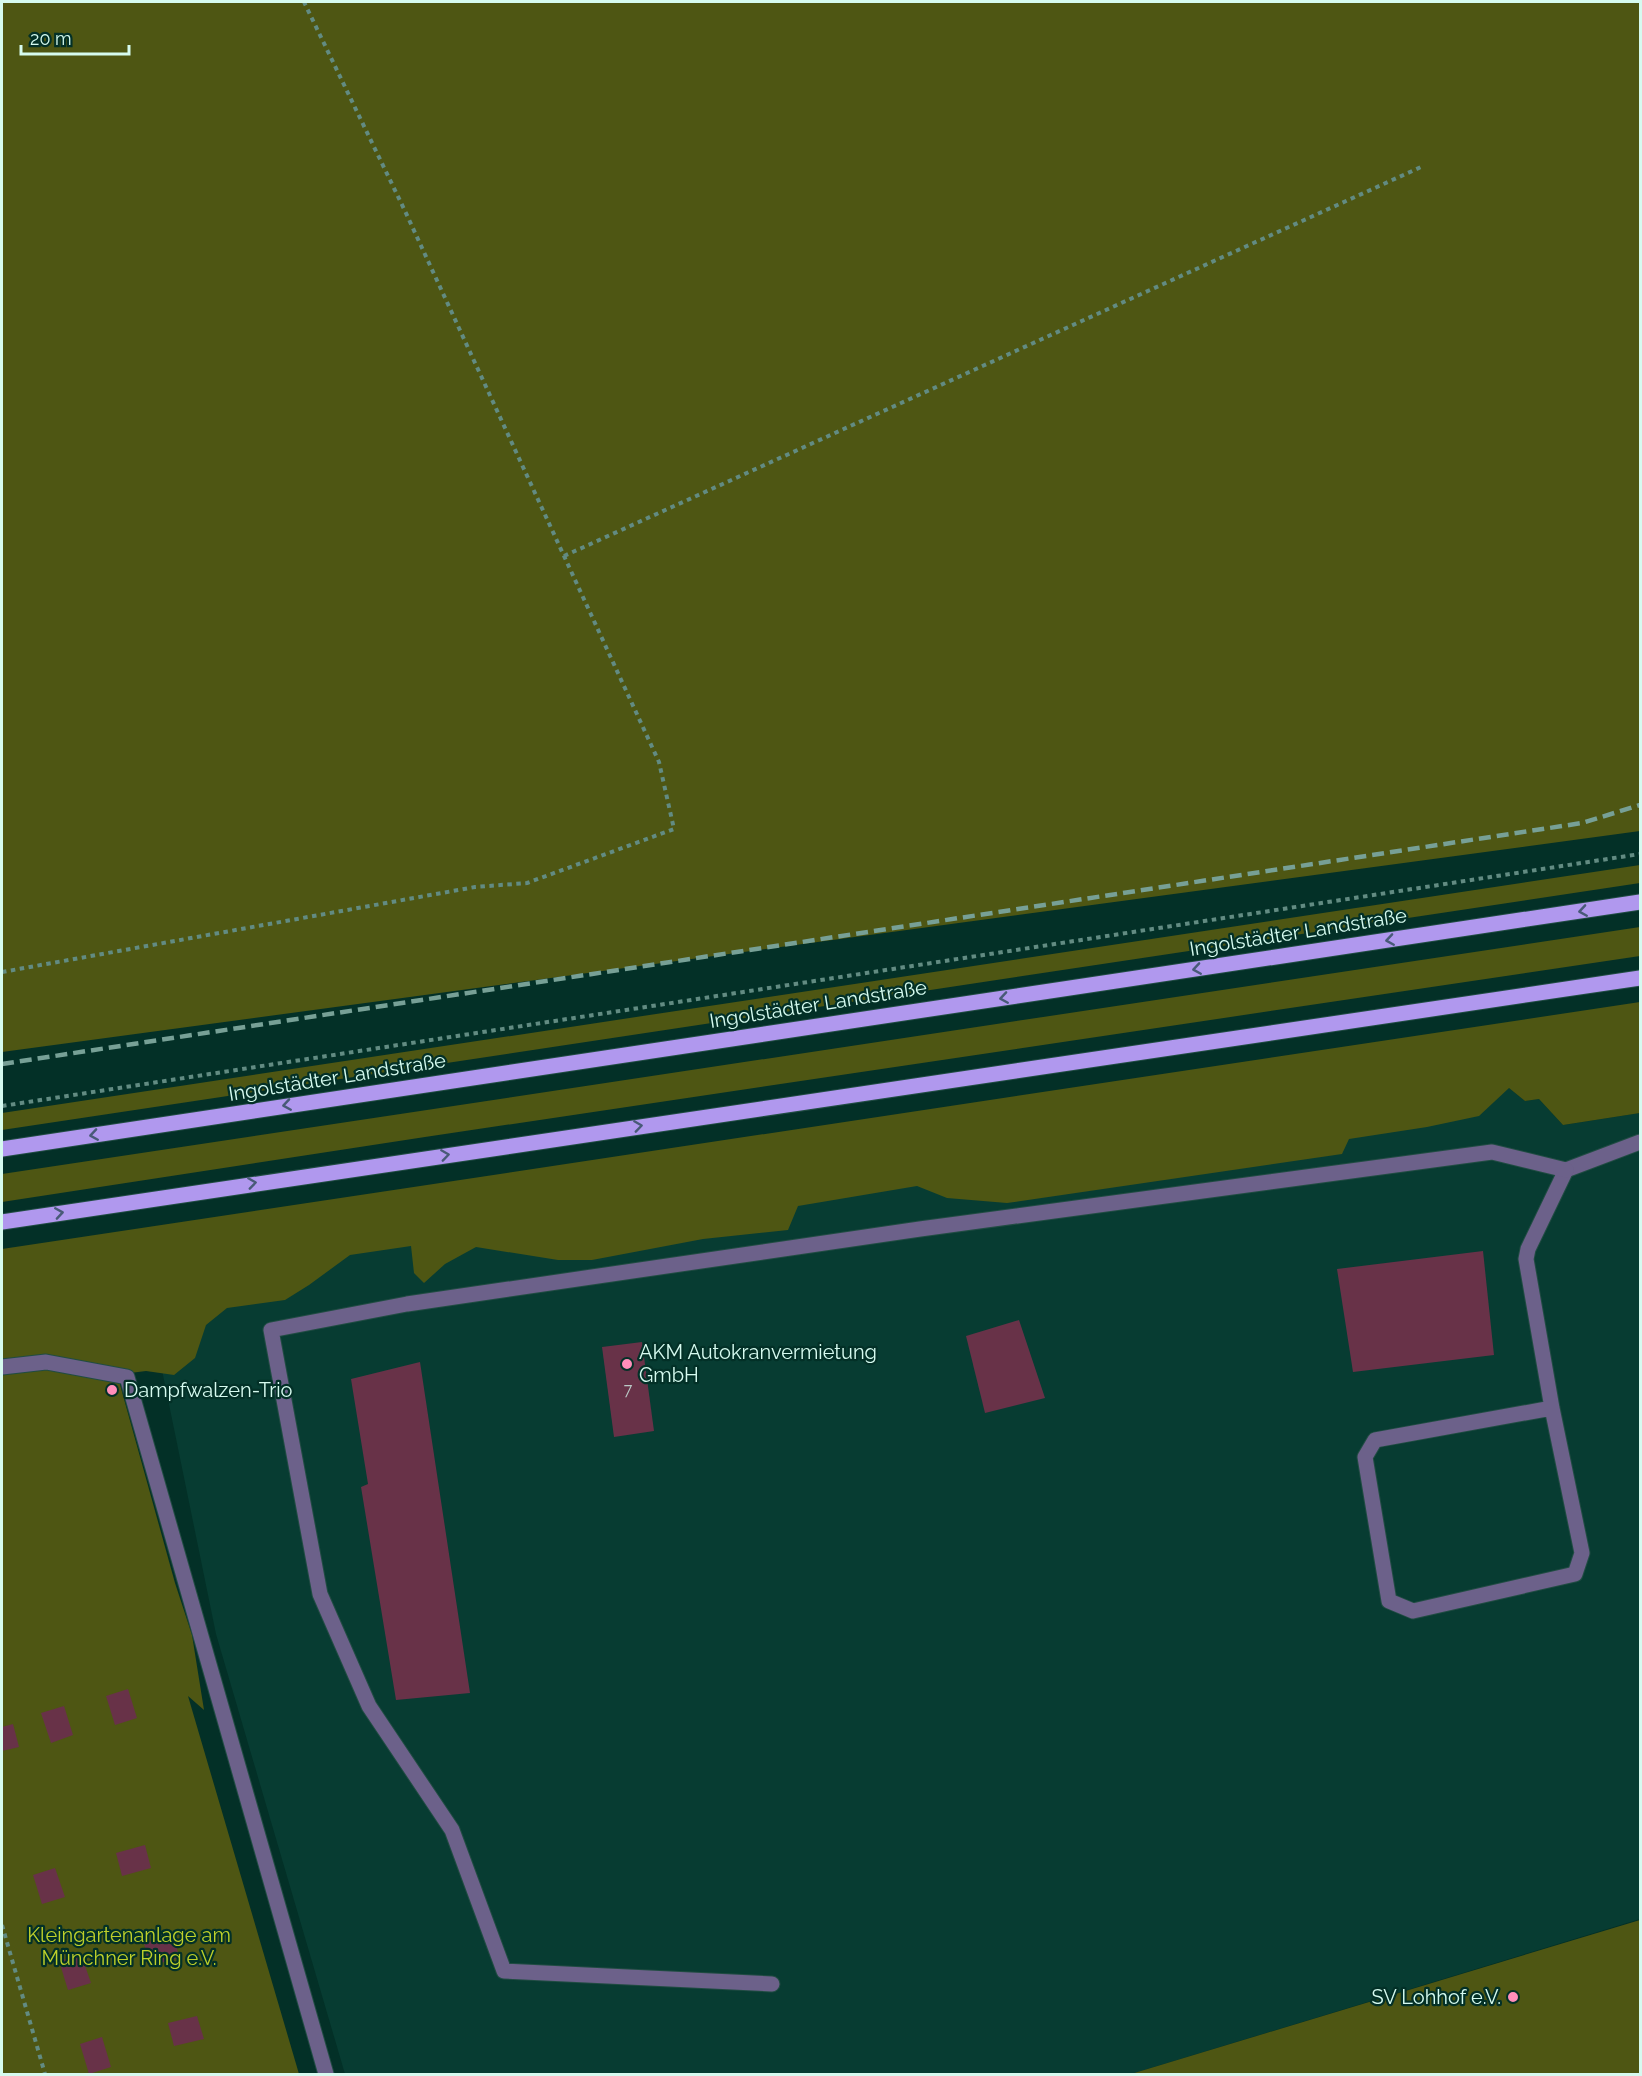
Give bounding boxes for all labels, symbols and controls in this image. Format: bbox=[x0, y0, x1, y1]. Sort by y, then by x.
scale bar bbox=[21, 18, 129, 56]
text: 20 m bbox=[30, 28, 72, 49]
street label: Ingolstädter Landstraße bbox=[1188, 903, 1409, 961]
one-way arrow bbox=[1578, 905, 1587, 917]
one-way arrow bbox=[1385, 933, 1395, 946]
one-way arrow bbox=[1192, 962, 1202, 974]
street label: Ingolstädter Landstraße bbox=[708, 975, 929, 1033]
one-way arrow bbox=[999, 991, 1009, 1003]
street label: Ingolstädter Landstraße bbox=[227, 1048, 448, 1106]
one-way arrow bbox=[282, 1099, 292, 1111]
one-way arrow bbox=[633, 1121, 643, 1133]
one-way arrow bbox=[90, 1129, 99, 1141]
one-way arrow bbox=[440, 1149, 450, 1161]
one-way arrow bbox=[247, 1178, 257, 1190]
one-way arrow bbox=[55, 1207, 64, 1219]
place label: AKM Autokranvermietung GmbH bbox=[639, 1340, 877, 1387]
marker: AKM Autokranvermietung GmbH bbox=[620, 1357, 634, 1371]
place label: Dampfwalzen-Trio bbox=[124, 1378, 293, 1402]
house number: 7 bbox=[624, 1380, 633, 1399]
marker: Dampfwalzen-Trio bbox=[105, 1383, 119, 1397]
park label: Kleingartenanlage am Münchner Ring e.V. bbox=[27, 1923, 231, 1970]
place label: SV Lohhof e.V. bbox=[1372, 1985, 1501, 2009]
marker: SV Lohhof e.V. bbox=[1506, 1990, 1520, 2004]

